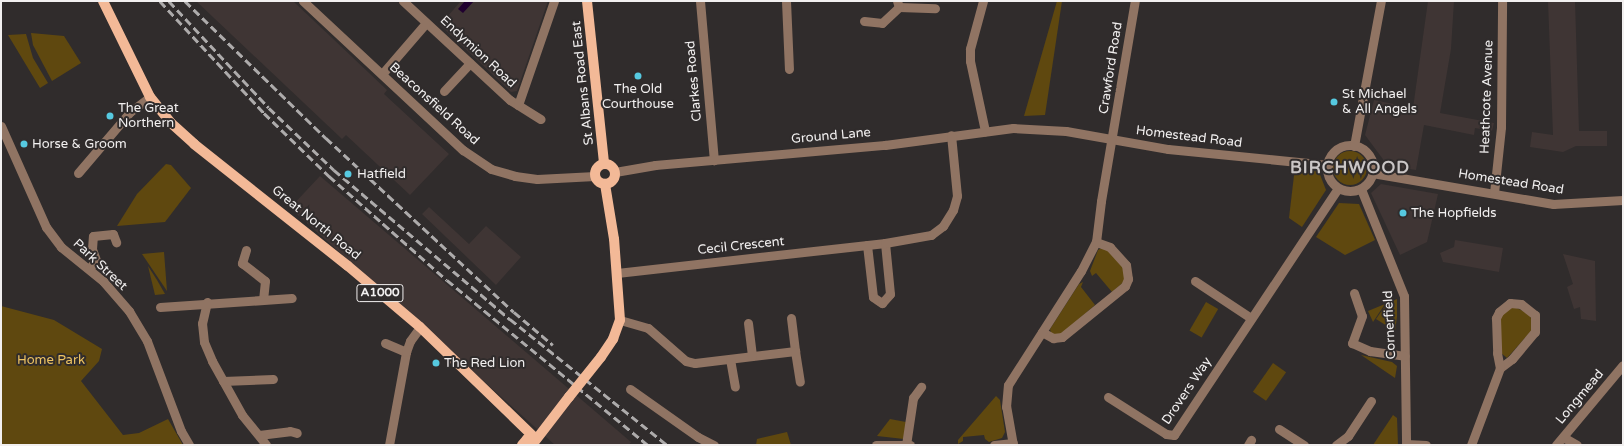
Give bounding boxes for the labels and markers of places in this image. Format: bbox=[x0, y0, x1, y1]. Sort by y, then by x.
marker: The Old Courthouse bbox=[633, 71, 643, 81]
place label: The Old Courthouse bbox=[602, 82, 674, 113]
place label: St Michael & All Angels bbox=[1342, 87, 1417, 118]
marker: St Michael & All Angels bbox=[1329, 97, 1339, 107]
place label: The Great Northern bbox=[118, 101, 179, 132]
marker: The Great Northern bbox=[105, 111, 115, 121]
place label: Horse & Groom bbox=[32, 136, 127, 152]
marker: Horse & Groom bbox=[19, 139, 29, 149]
place label: Hatfield bbox=[357, 166, 406, 182]
marker: Hatfield bbox=[342, 168, 354, 180]
place label: The Hopfields bbox=[1411, 205, 1496, 221]
marker: The Hopfields bbox=[1398, 208, 1408, 218]
place label: The Red Lion bbox=[444, 355, 525, 371]
marker: The Red Lion bbox=[431, 358, 441, 368]

